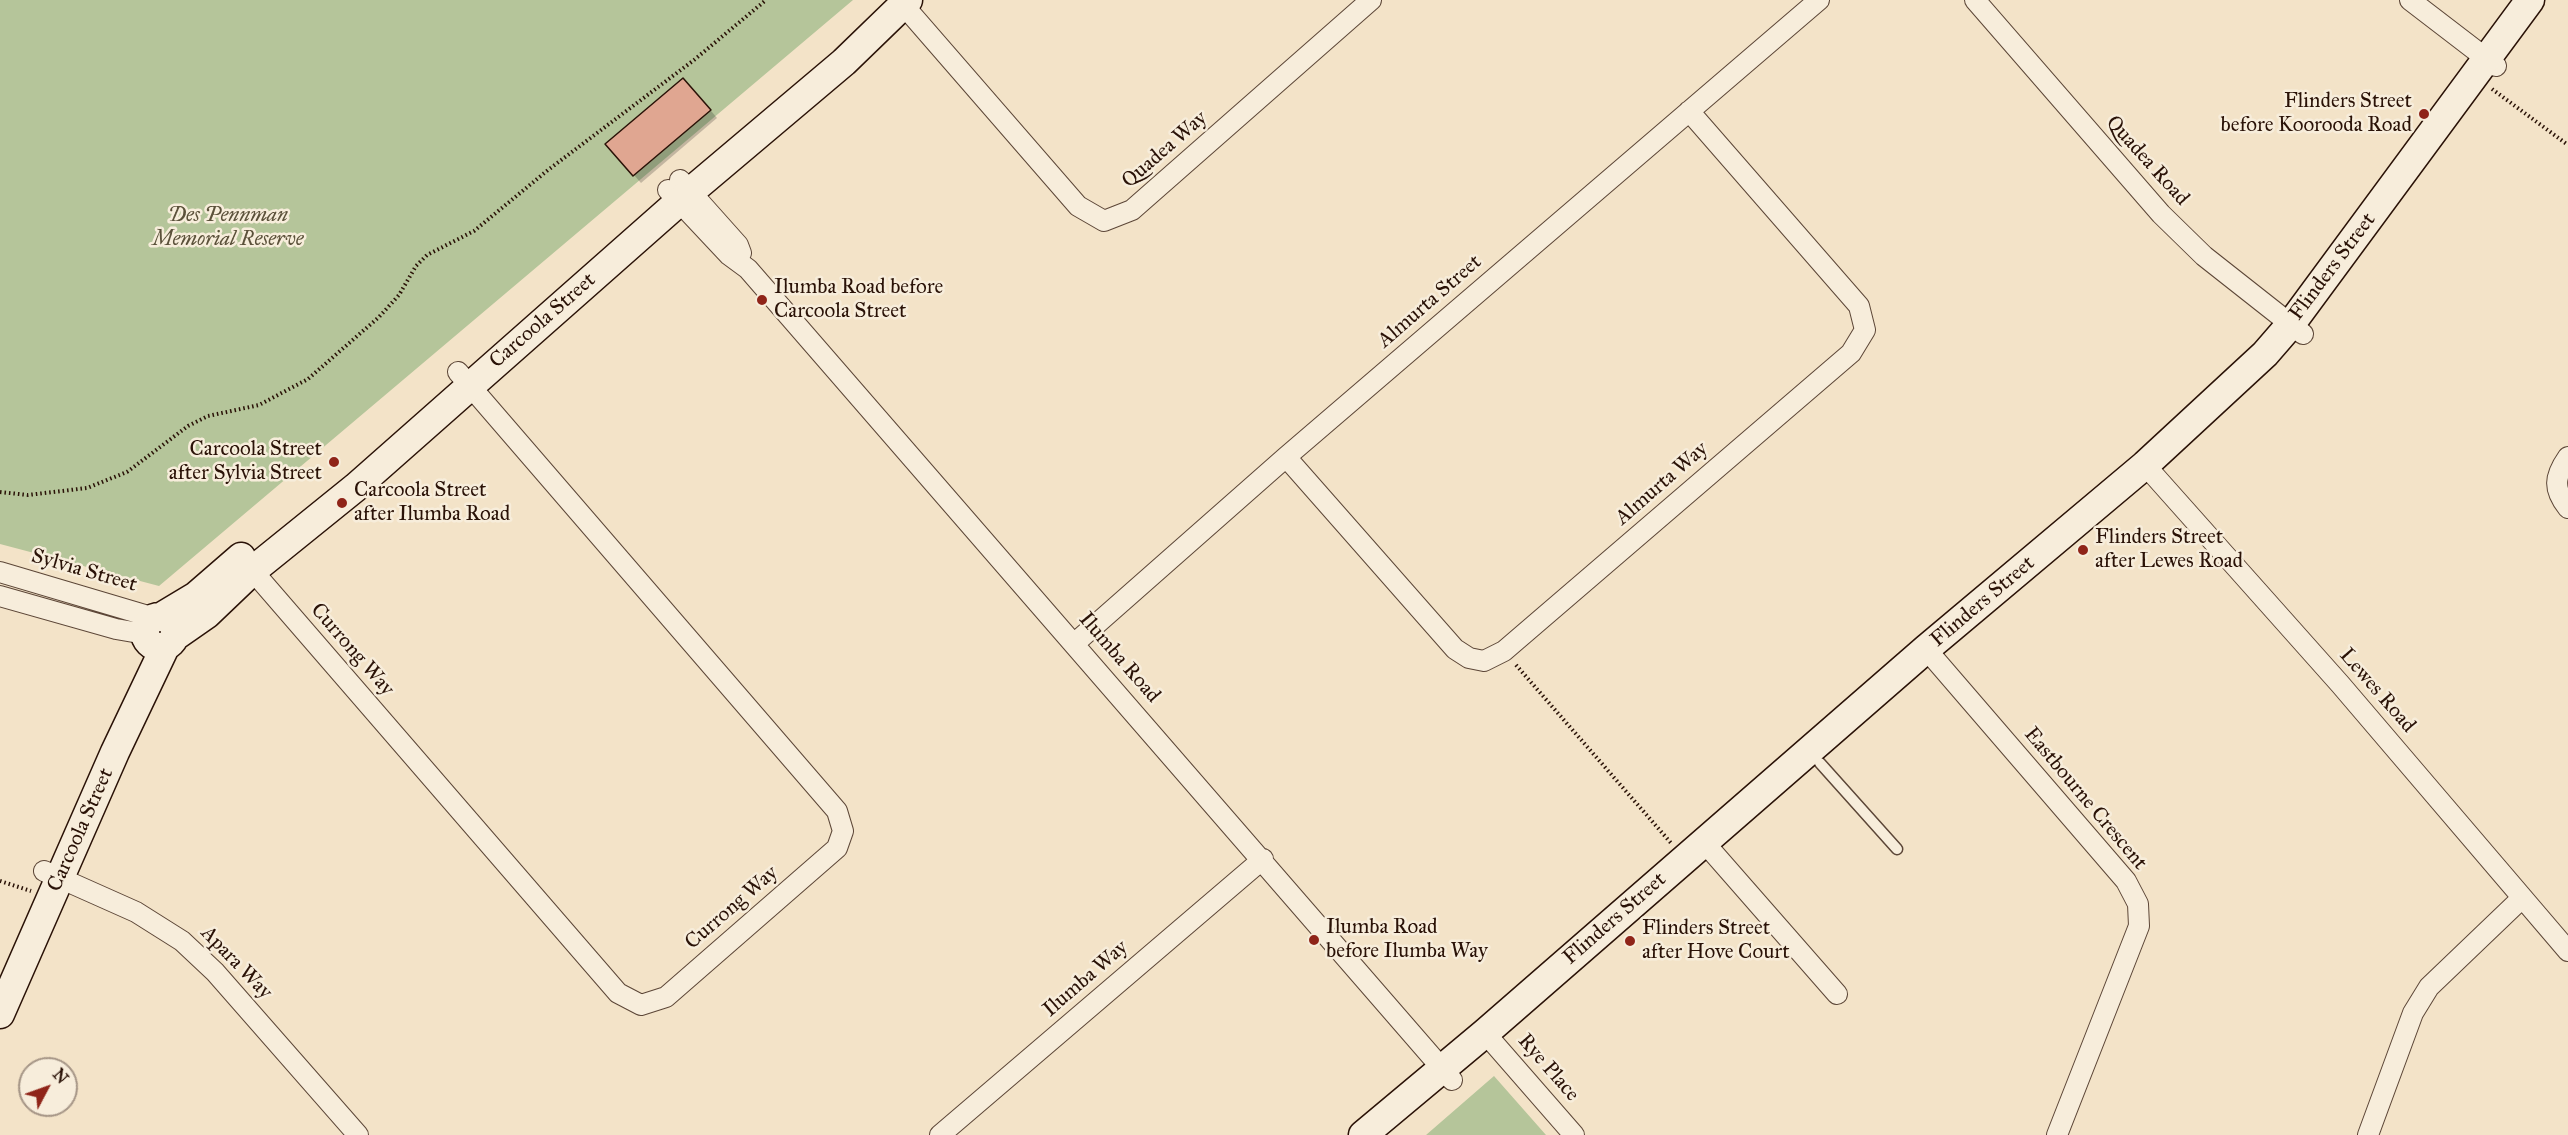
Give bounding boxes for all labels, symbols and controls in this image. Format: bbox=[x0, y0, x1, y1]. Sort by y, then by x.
place label: Flinders Street before Koorooda Road bbox=[2221, 89, 2412, 139]
street label: Quadea Way bbox=[1117, 106, 1213, 194]
marker: Flinders Street before Koorooda Road bbox=[2417, 107, 2431, 121]
street label: Quadea Road bbox=[2100, 111, 2194, 211]
park label: Des Pennman Memorial Reserve bbox=[152, 203, 304, 253]
street label: Flinders Street bbox=[2284, 208, 2382, 326]
street label: Almurta Street bbox=[1373, 250, 1487, 354]
street label: Carcoola Street bbox=[485, 268, 601, 374]
place label: Ilumba Road before Carcoola Street bbox=[774, 275, 943, 325]
marker: Ilumba Road before Carcoola Street bbox=[755, 293, 769, 307]
place label: Carcoola Street after Sylvia Street bbox=[169, 437, 322, 487]
street label: Almurta Way bbox=[1610, 437, 1714, 531]
marker: Carcoola Street after Sylvia Street bbox=[327, 455, 341, 469]
place label: Carcoola Street after Ilumba Road bbox=[354, 478, 510, 528]
marker: Carcoola Street after Ilumba Road bbox=[335, 496, 349, 510]
place label: Flinders Street after Lewes Road bbox=[2095, 525, 2243, 575]
marker: Flinders Street after Lewes Road bbox=[2076, 543, 2090, 557]
street label: Sylvia Street bbox=[28, 544, 140, 598]
street label: Flinders Street bbox=[1926, 551, 2040, 653]
street label: Currong Way bbox=[305, 598, 399, 702]
street label: Ilumba Road bbox=[1073, 608, 1165, 708]
street label: Lewes Road bbox=[2334, 644, 2420, 738]
street label: Eastbourne Crescent bbox=[2018, 723, 2152, 875]
street label: Carcoola Street bbox=[43, 764, 119, 896]
street label: Currong Way bbox=[680, 861, 784, 955]
street label: Flinders Street bbox=[1558, 867, 1672, 971]
place label: Ilumba Road before Ilumba Way bbox=[1326, 915, 1488, 965]
place label: Flinders Street after Hove Court bbox=[1642, 916, 1790, 966]
street label: Apara Way bbox=[195, 921, 277, 1005]
marker: Ilumba Road before Ilumba Way bbox=[1307, 933, 1321, 947]
marker: Flinders Street after Hove Court bbox=[1623, 934, 1637, 948]
street label: Ilumba Way bbox=[1038, 935, 1134, 1023]
street label: Rye Place bbox=[1512, 1029, 1584, 1107]
north arrow bbox=[18, 1057, 78, 1117]
text: N bbox=[49, 1065, 72, 1088]

